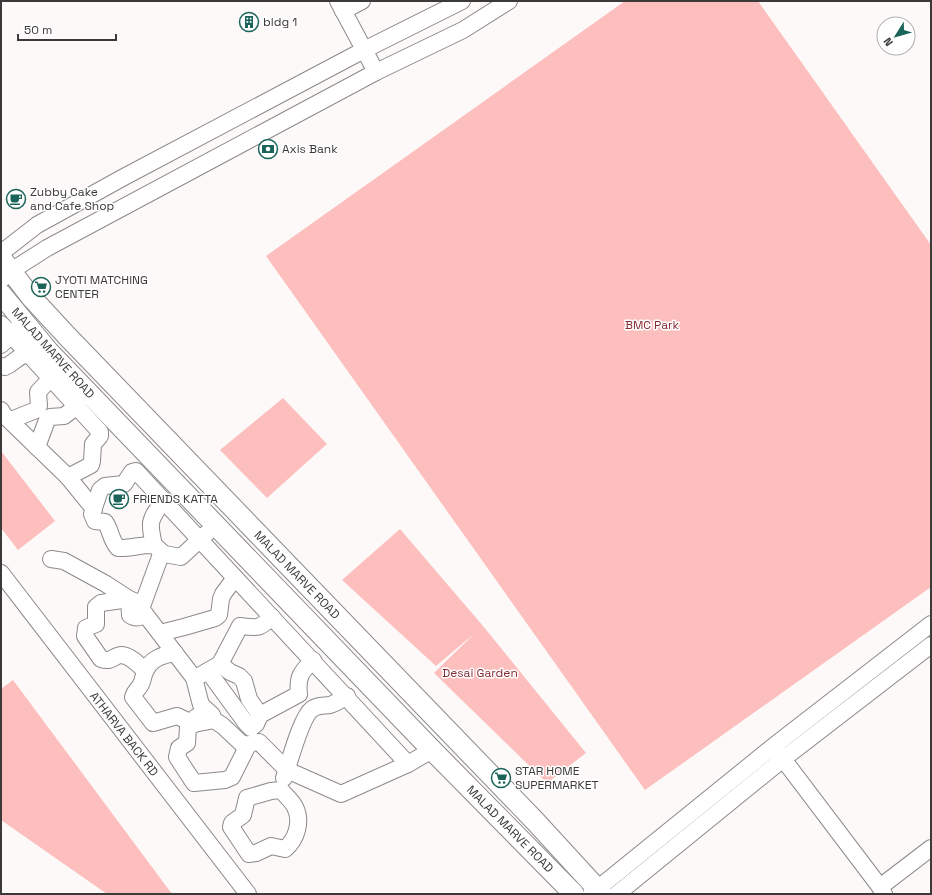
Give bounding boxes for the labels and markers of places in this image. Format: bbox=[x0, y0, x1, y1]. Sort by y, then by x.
building icon: bldg 1 bbox=[238, 11, 260, 33]
place label: bldg 1 bbox=[263, 14, 297, 30]
bank icon: Axis Bank bbox=[257, 138, 279, 160]
place label: Axis Bank bbox=[282, 141, 338, 157]
place label: Zubby Cake and Cafe Shop bbox=[30, 184, 115, 214]
cafe icon: Zubby Cake and Cafe Shop bbox=[5, 188, 27, 210]
place label: JYOTI MATCHING CENTER bbox=[55, 272, 148, 302]
supermarket icon: JYOTI MATCHING CENTER bbox=[30, 276, 52, 298]
cafe icon: FRIENDS KATTA bbox=[108, 488, 130, 510]
place label: FRIENDS KATTA bbox=[133, 491, 218, 507]
place label: STAR HOME SUPERMARKET bbox=[515, 763, 599, 793]
supermarket icon: STAR HOME SUPERMARKET bbox=[490, 767, 512, 789]

